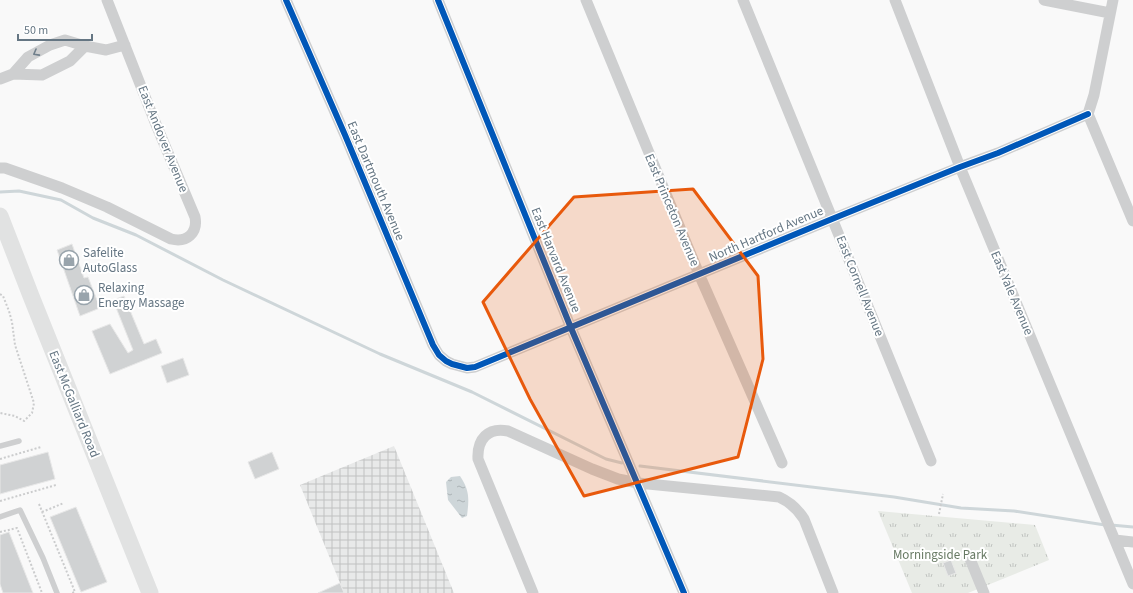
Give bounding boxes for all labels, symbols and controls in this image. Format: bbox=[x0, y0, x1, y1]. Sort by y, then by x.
scale bar bbox=[18, 16, 92, 42]
text: 50 m bbox=[24, 22, 48, 39]
one-way arrow bbox=[33, 48, 40, 55]
street label: East Andover Avenue bbox=[133, 83, 193, 195]
street label: East Dartmouth Avenue bbox=[343, 119, 409, 243]
street label: East Princeton Avenue bbox=[640, 151, 704, 269]
street label: North Hartford Avenue bbox=[706, 202, 826, 266]
street label: East Harvard Avenue bbox=[527, 205, 585, 315]
street label: East Cornell Avenue bbox=[832, 233, 888, 339]
place label: Safelite AutoGlass bbox=[83, 244, 138, 277]
street label: East Yale Avenue bbox=[986, 248, 1038, 338]
shop icon: Safelite AutoGlass bbox=[58, 249, 80, 271]
place label: Relaxing Energy Massage bbox=[98, 279, 184, 312]
shop icon: Relaxing Energy Massage bbox=[73, 284, 95, 306]
street label: East McGalliard Road bbox=[44, 348, 104, 460]
park label: Morningside Park bbox=[893, 546, 988, 564]

